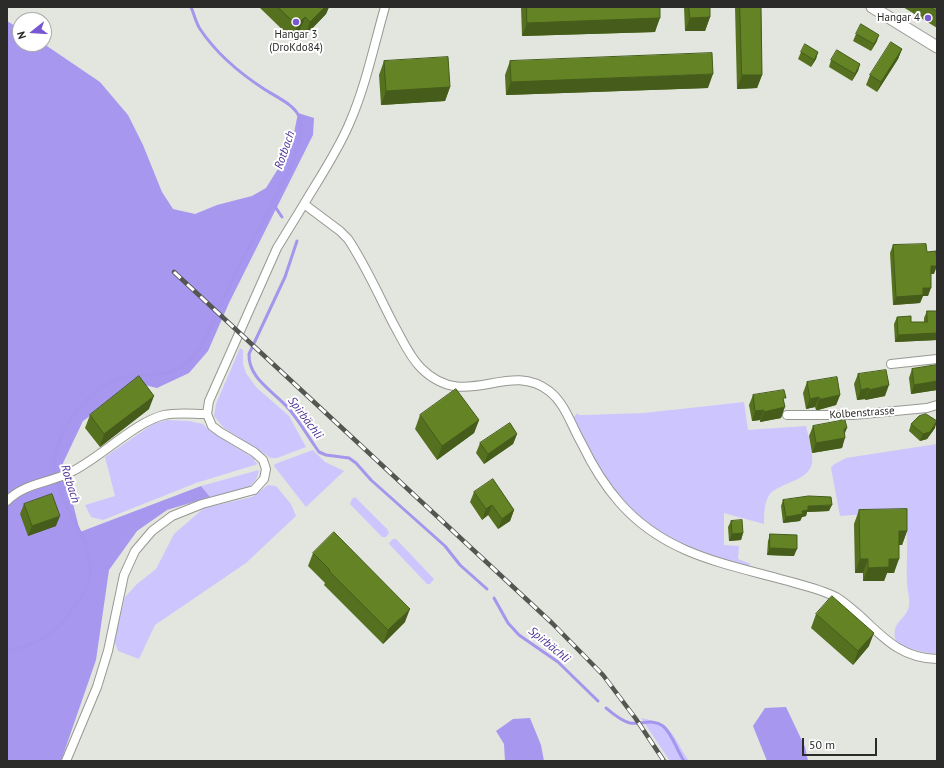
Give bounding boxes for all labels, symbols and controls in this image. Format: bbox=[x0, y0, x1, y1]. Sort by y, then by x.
place label: Hangar 4 bbox=[877, 11, 920, 25]
north arrow bbox=[12, 12, 52, 52]
marker: Hangar 4 bbox=[923, 13, 933, 23]
marker: Hangar 3 (DroKdo84) bbox=[291, 17, 301, 27]
place label: Hangar 3 (DroKdo84) bbox=[269, 28, 323, 54]
text: N bbox=[14, 30, 29, 41]
water label: Rotbach bbox=[272, 129, 298, 171]
water label: Spirbächli bbox=[284, 394, 326, 442]
street label: Kolbenstrasse bbox=[829, 404, 895, 422]
water label: Rotbach bbox=[57, 463, 83, 505]
water label: Spirbächli bbox=[525, 624, 573, 666]
scale bar bbox=[804, 730, 879, 756]
text: 50 m bbox=[809, 737, 835, 752]

